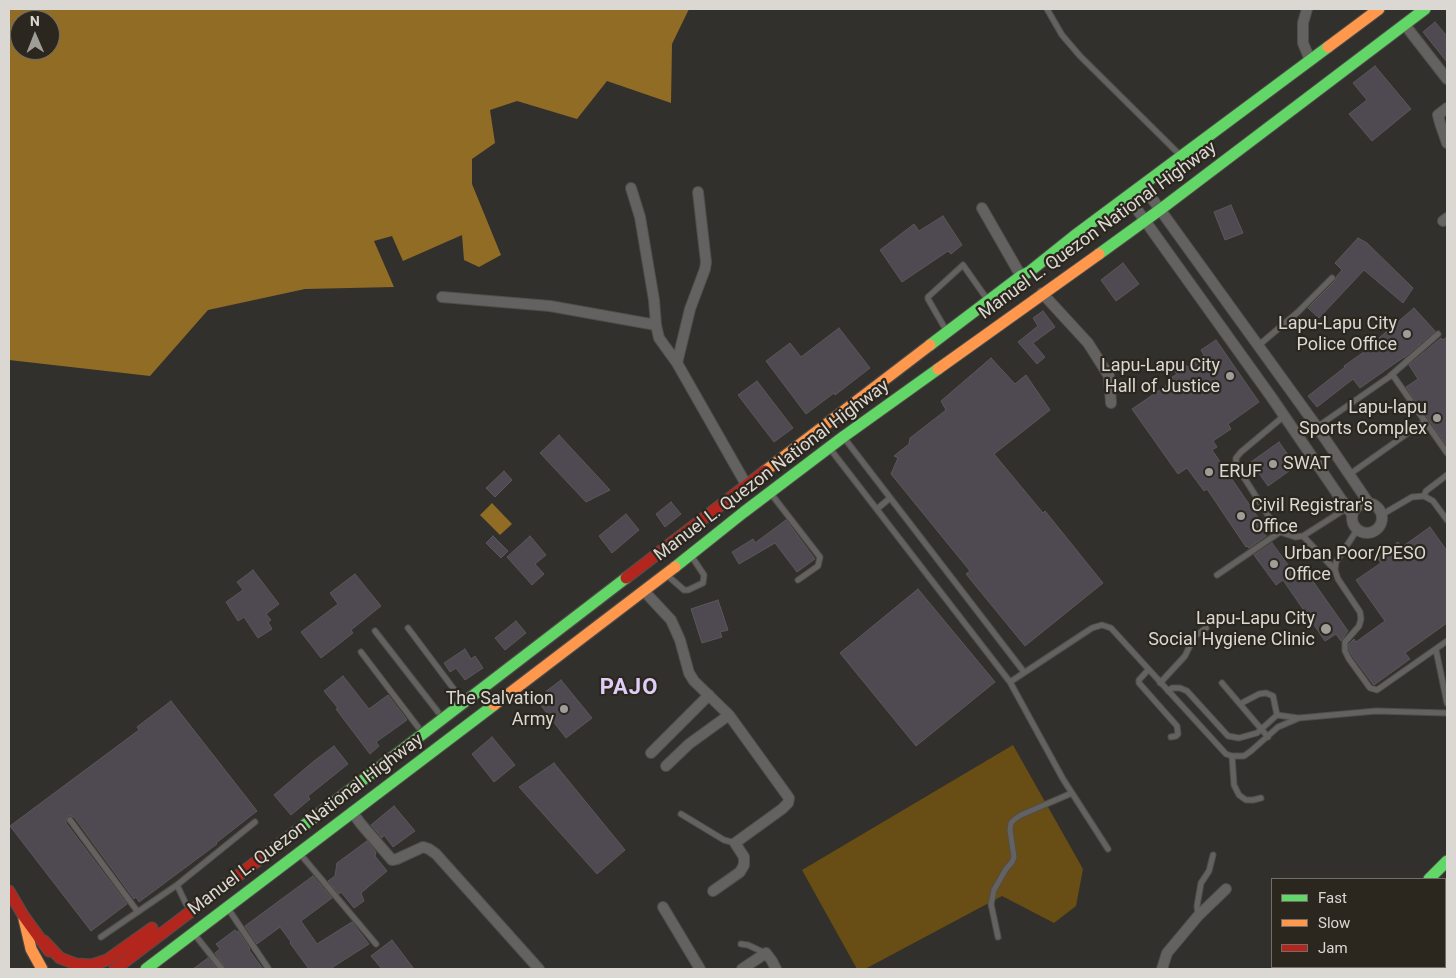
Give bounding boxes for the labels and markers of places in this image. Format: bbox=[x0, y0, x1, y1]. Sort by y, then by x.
place label: Lapu-Lapu City Police Office bbox=[1278, 313, 1397, 356]
marker: Lapu-Lapu City Police Office bbox=[1401, 328, 1413, 340]
place label: Lapu-Lapu City Hall of Justice bbox=[1101, 355, 1220, 398]
marker: Lapu-Lapu City Hall of Justice bbox=[1224, 370, 1236, 382]
place label: Lapu-lapu Sports Complex bbox=[1299, 397, 1427, 439]
marker: Lapu-lapu Sports Complex bbox=[1431, 412, 1443, 424]
place label: SWAT bbox=[1283, 453, 1331, 475]
marker: SWAT bbox=[1267, 458, 1279, 470]
place label: ERUF bbox=[1219, 461, 1262, 483]
marker: ERUF bbox=[1203, 466, 1215, 478]
place label: Civil Registrar's Office bbox=[1251, 495, 1373, 538]
marker: Civil Registrar's Office bbox=[1235, 510, 1247, 522]
place label: Urban Poor/PESO Office bbox=[1284, 543, 1426, 586]
marker: Urban Poor/PESO Office bbox=[1268, 558, 1280, 570]
place label: Lapu-Lapu City Social Hygiene Clinic bbox=[1148, 608, 1315, 650]
marker: Lapu-Lapu City Social Hygiene Clinic bbox=[1319, 622, 1333, 636]
place label: The Salvation Army bbox=[446, 688, 554, 731]
marker: The Salvation Army bbox=[558, 703, 570, 715]

